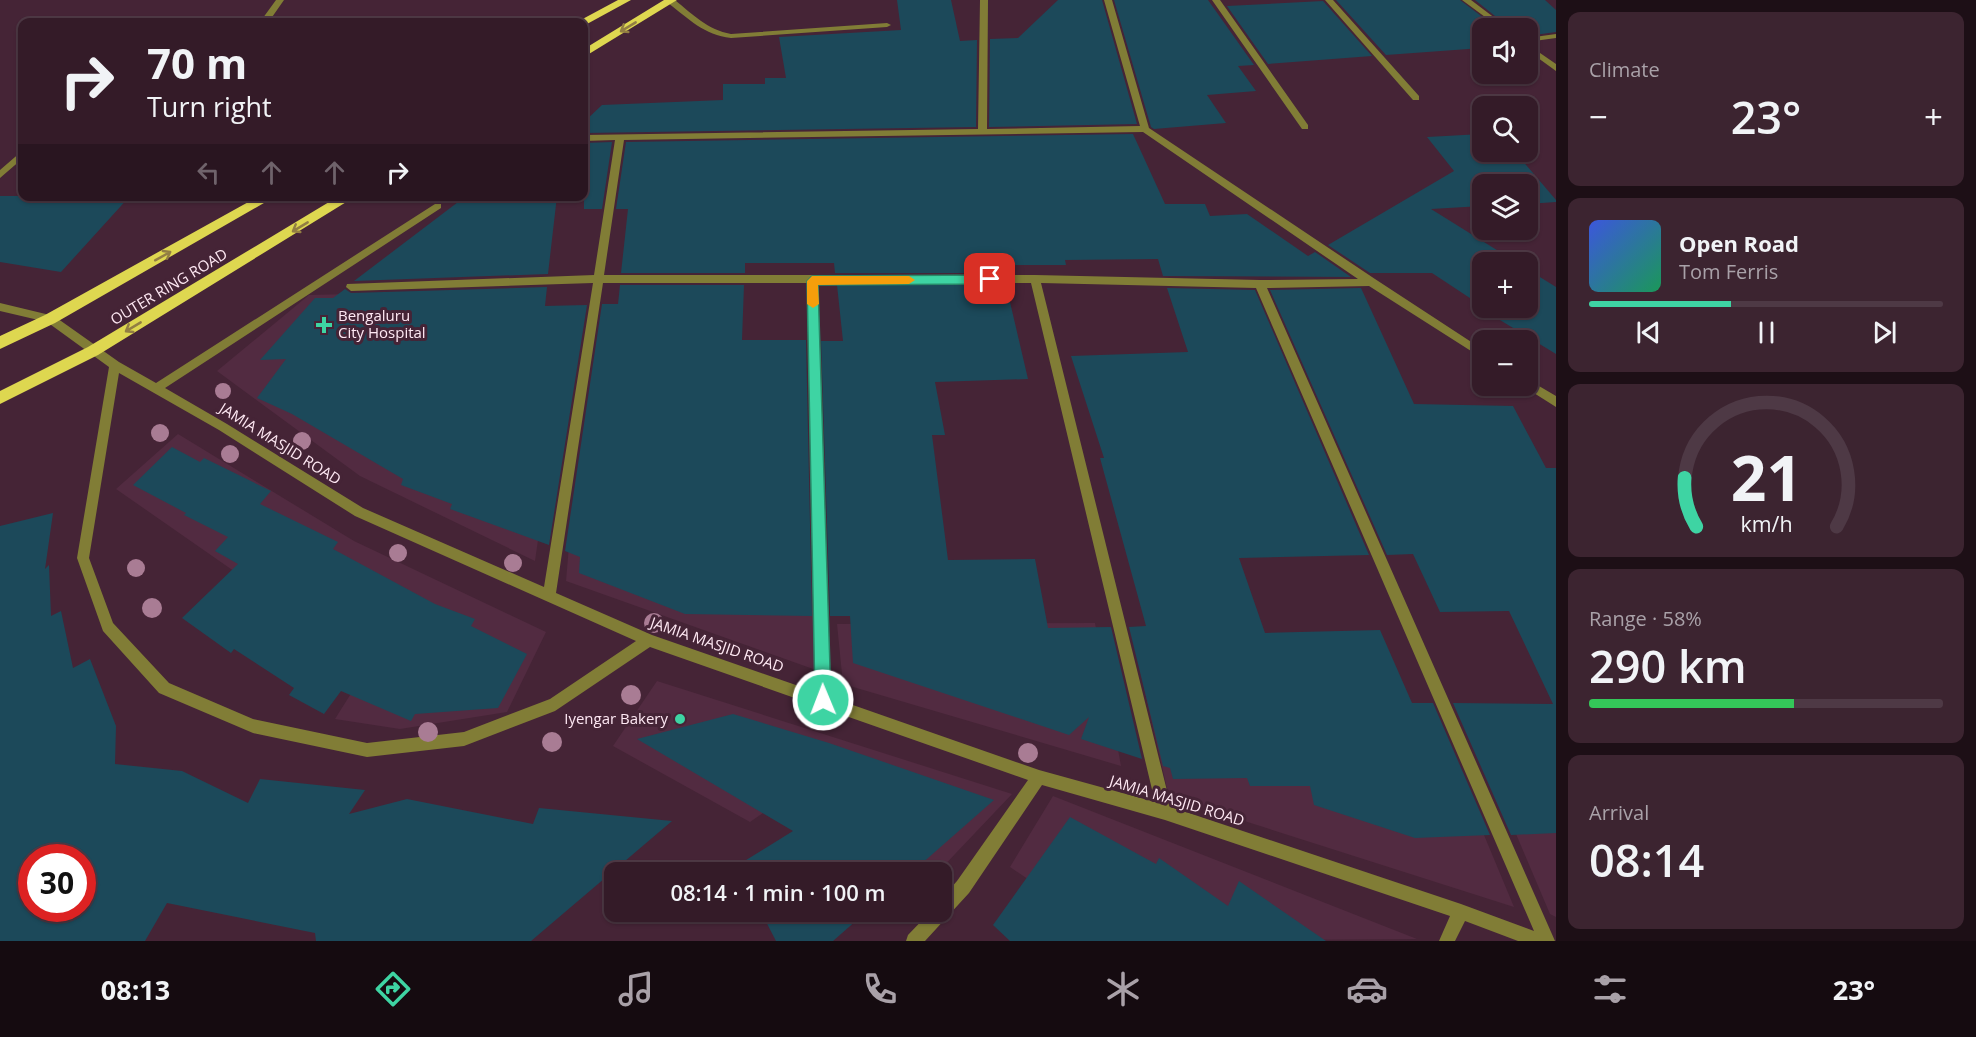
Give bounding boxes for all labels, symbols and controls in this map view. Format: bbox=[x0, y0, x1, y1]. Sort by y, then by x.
map controls bbox=[1472, 18, 1538, 396]
button: sound bbox=[1472, 18, 1538, 84]
one-way arrow bbox=[620, 22, 637, 34]
text: 70 m bbox=[147, 34, 247, 91]
icon: right bbox=[48, 42, 126, 120]
text: Climate bbox=[1589, 56, 1660, 83]
text: 23° bbox=[1731, 86, 1801, 147]
text: Turn right bbox=[147, 88, 272, 125]
text: − bbox=[1589, 94, 1608, 139]
text: + bbox=[1924, 94, 1943, 139]
button: search bbox=[1472, 96, 1538, 162]
icon: left bbox=[192, 156, 225, 189]
icon: ahead bbox=[255, 156, 288, 189]
icon: ahead bbox=[318, 156, 351, 189]
icon: right bbox=[381, 156, 414, 189]
button: layers bbox=[1472, 174, 1538, 240]
one-way arrow bbox=[292, 221, 309, 233]
text: Open Road bbox=[1679, 228, 1799, 258]
street label: OUTER RING ROAD bbox=[106, 243, 231, 329]
one-way arrow bbox=[154, 250, 171, 262]
button: + bbox=[1472, 252, 1538, 318]
pin bbox=[964, 253, 1015, 304]
text: Tom Ferris bbox=[1679, 258, 1778, 285]
icon: arrive bbox=[973, 262, 1006, 295]
place label: Bengaluru City Hospital bbox=[338, 305, 426, 342]
marker: Bengaluru City Hospital bbox=[315, 316, 333, 334]
icon: previous bbox=[1632, 316, 1665, 349]
icon: pause bbox=[1750, 316, 1783, 349]
icon: next bbox=[1868, 316, 1901, 349]
one-way arrow bbox=[125, 322, 142, 334]
button: − bbox=[1472, 330, 1538, 396]
street label: JAMIA MASJID ROAD bbox=[214, 396, 345, 489]
text: 21 bbox=[1730, 435, 1802, 520]
text: km/h bbox=[1740, 510, 1792, 539]
text: Range · 58% bbox=[1589, 605, 1702, 632]
street label: JAMIA MASJID ROAD bbox=[646, 611, 787, 676]
text: 290 km bbox=[1589, 635, 1747, 696]
position arrow bbox=[791, 668, 855, 732]
place label: Iyengar Bakery bbox=[564, 708, 668, 728]
marker: Iyengar Bakery bbox=[673, 712, 687, 726]
street label: JAMIA MASJID ROAD bbox=[1105, 769, 1247, 830]
text: Arrival bbox=[1589, 799, 1649, 826]
text: 08:14 bbox=[1589, 829, 1704, 890]
speed limit sign: 30 bbox=[18, 844, 96, 922]
text: 08:14 · 1 min · 100 m bbox=[670, 877, 886, 907]
icon: directions bbox=[372, 968, 414, 1010]
icon: music bbox=[615, 968, 657, 1010]
icon: phone bbox=[859, 968, 901, 1010]
icon: climate bbox=[1102, 968, 1144, 1010]
icon: car bbox=[1346, 968, 1388, 1010]
icon: filters bbox=[1589, 968, 1631, 1010]
text: 08:13 bbox=[101, 971, 170, 1008]
text: 23° bbox=[1833, 971, 1875, 1008]

